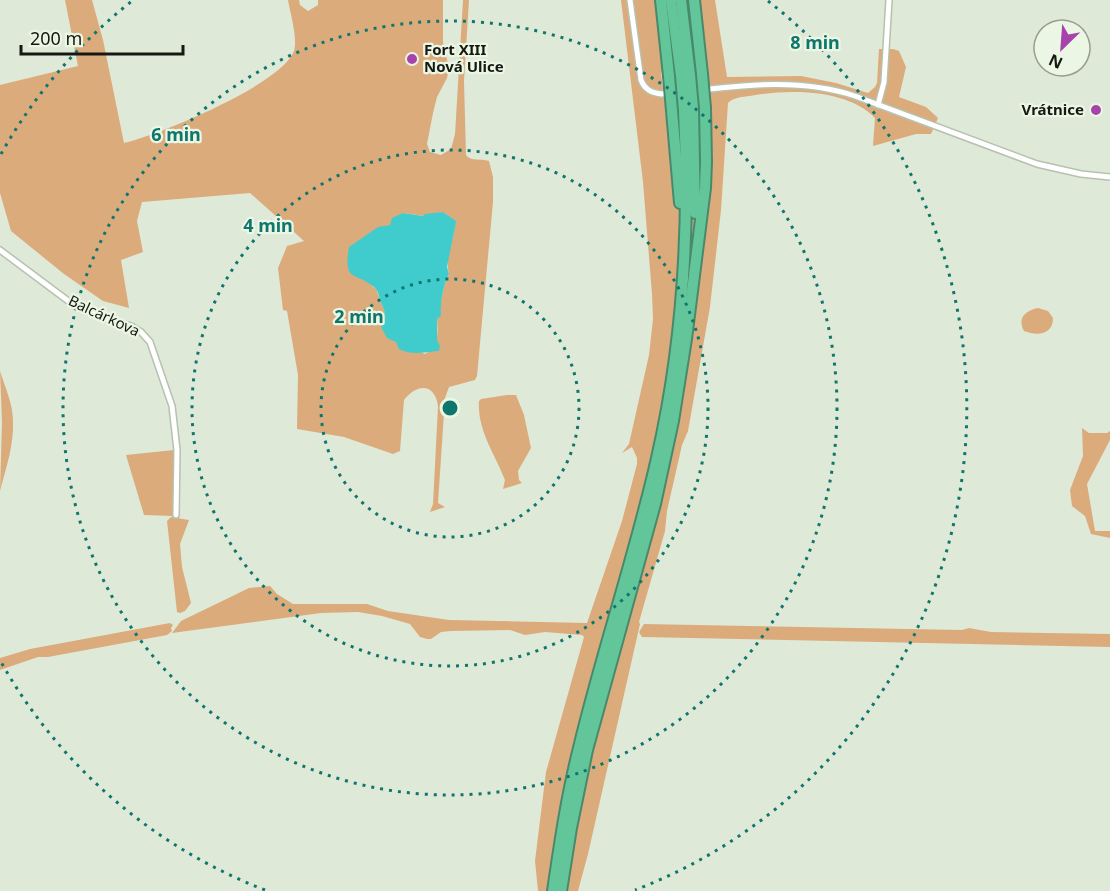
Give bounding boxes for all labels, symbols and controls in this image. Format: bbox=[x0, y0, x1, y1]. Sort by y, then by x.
scale bar bbox=[21, 18, 183, 56]
north arrow bbox=[1032, 18, 1092, 78]
text: 200 m bbox=[30, 26, 82, 50]
text: 8 min bbox=[790, 30, 840, 54]
place label: Fort XIII Nová Ulice bbox=[424, 39, 504, 76]
text: N bbox=[1045, 49, 1066, 74]
marker: Fort XIII Nová Ulice bbox=[405, 52, 419, 66]
place label: Vrátnice bbox=[1022, 99, 1084, 119]
marker: Vrátnice bbox=[1089, 103, 1103, 117]
text: 6 min bbox=[151, 122, 201, 146]
text: 4 min bbox=[243, 213, 293, 237]
street label: Balcárkova bbox=[65, 290, 143, 340]
text: 2 min bbox=[334, 304, 384, 328]
centre of rings bbox=[440, 398, 460, 418]

